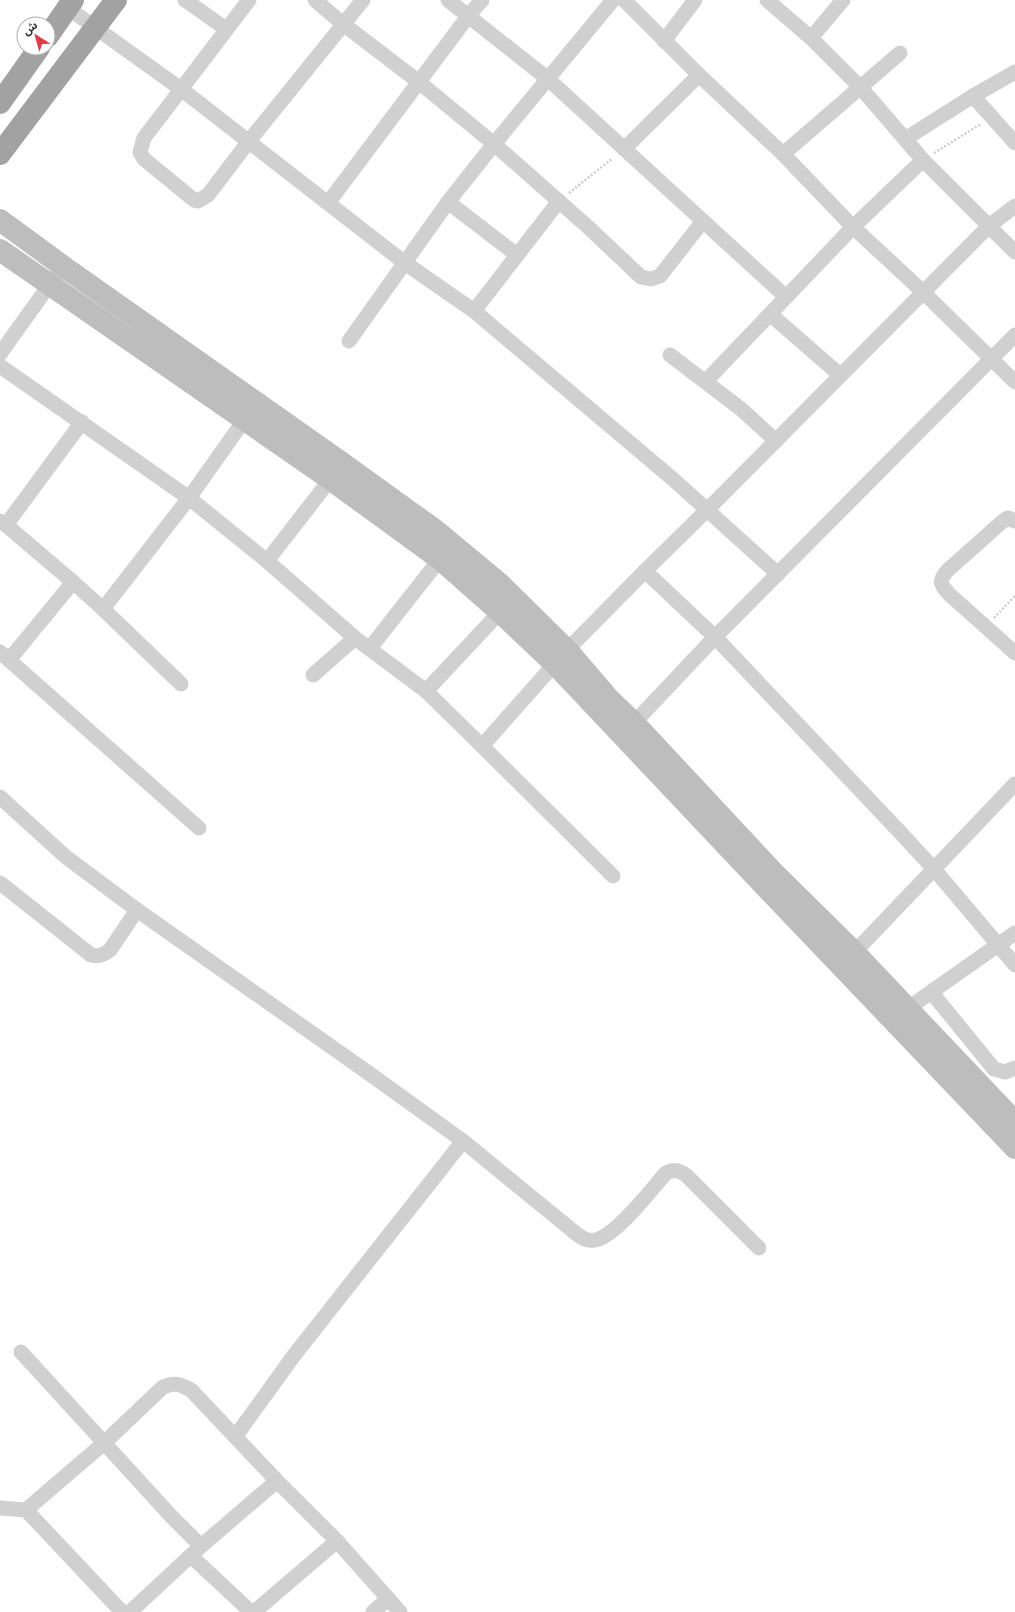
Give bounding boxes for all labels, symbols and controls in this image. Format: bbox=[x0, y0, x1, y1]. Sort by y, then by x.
north arrow bbox=[16, 16, 56, 56]
text: ش bbox=[19, 17, 40, 38]

